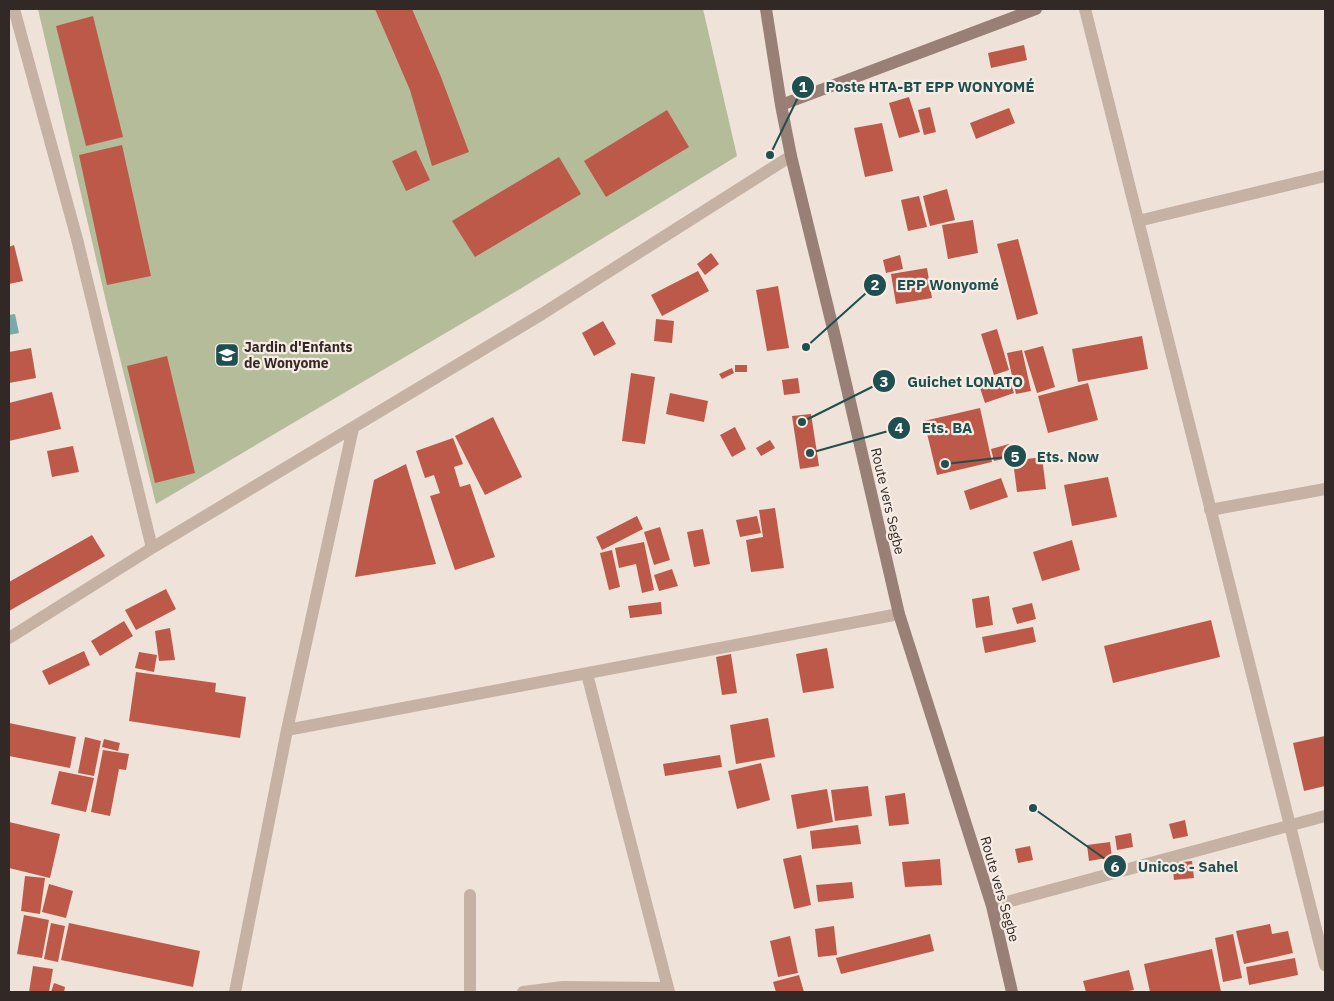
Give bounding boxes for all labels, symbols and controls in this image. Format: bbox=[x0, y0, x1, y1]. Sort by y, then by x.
callout: Poste HTA-BT EPP WONYOMÉ bbox=[790, 72, 1044, 102]
text: 1 bbox=[798, 77, 808, 96]
text: Poste HTA-BT EPP WONYOMÉ bbox=[826, 77, 1034, 96]
callout: EPP Wonyomé bbox=[862, 270, 1009, 300]
text: 2 bbox=[870, 275, 880, 294]
text: EPP Wonyomé bbox=[897, 275, 999, 294]
place label: Jardin d'Enfants de Wonyome bbox=[244, 338, 352, 372]
school or university icon: Jardin d'Enfants de Wonyome bbox=[214, 342, 240, 368]
callout: Guichet LONATO bbox=[872, 366, 1033, 396]
text: 3 bbox=[879, 372, 889, 391]
text: Guichet LONATO bbox=[907, 372, 1023, 391]
callout: Ets. BA bbox=[887, 413, 982, 443]
text: 4 bbox=[894, 418, 904, 437]
text: Ets. BA bbox=[922, 418, 972, 437]
callout: Ets. Now bbox=[1002, 441, 1110, 471]
street label: Route vers Segbe bbox=[867, 446, 909, 556]
text: 5 bbox=[1010, 447, 1020, 466]
text: Ets. Now bbox=[1037, 447, 1100, 466]
street label: Route vers Segbe bbox=[976, 834, 1024, 944]
callout: Unicos - Sahel bbox=[1102, 851, 1248, 881]
text: 6 bbox=[1110, 857, 1120, 876]
text: Unicos - Sahel bbox=[1138, 857, 1239, 876]

